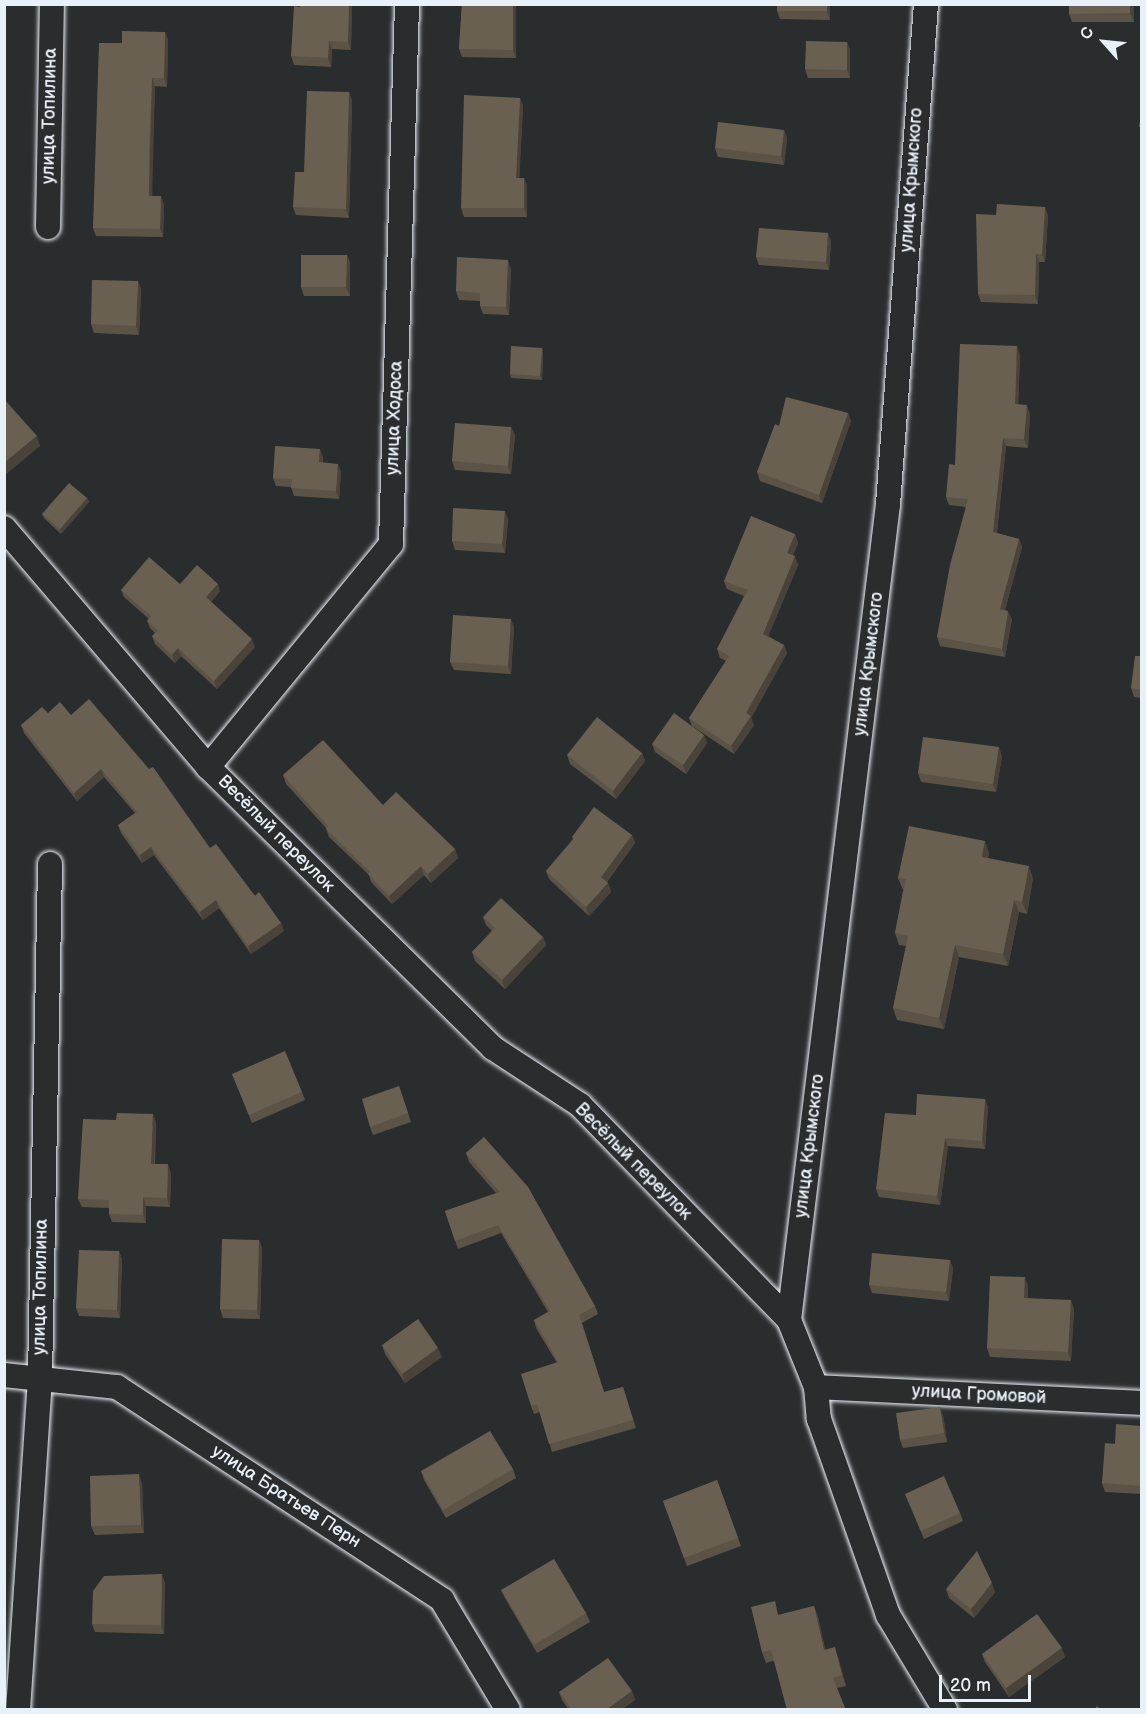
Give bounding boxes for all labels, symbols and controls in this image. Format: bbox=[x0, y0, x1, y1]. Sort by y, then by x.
north arrow bbox=[1074, 12, 1134, 72]
text: С bbox=[1077, 24, 1099, 43]
street label: улица Топилина bbox=[38, 48, 62, 184]
street label: улица Крымского bbox=[896, 107, 928, 253]
street label: улица Ходоса bbox=[382, 361, 408, 475]
street label: улица Крымского bbox=[849, 591, 889, 737]
street label: Весёлый переулок bbox=[213, 771, 339, 897]
street label: улица Крымского bbox=[790, 1073, 830, 1219]
street label: Весёлый переулок bbox=[570, 1099, 696, 1225]
street label: улица Топилина bbox=[29, 1219, 53, 1355]
street label: улица Громовой bbox=[911, 1381, 1047, 1409]
street label: улица Братьев Перн bbox=[207, 1441, 365, 1553]
scale bar bbox=[942, 1663, 1034, 1701]
text: 20 m bbox=[950, 1675, 991, 1696]

